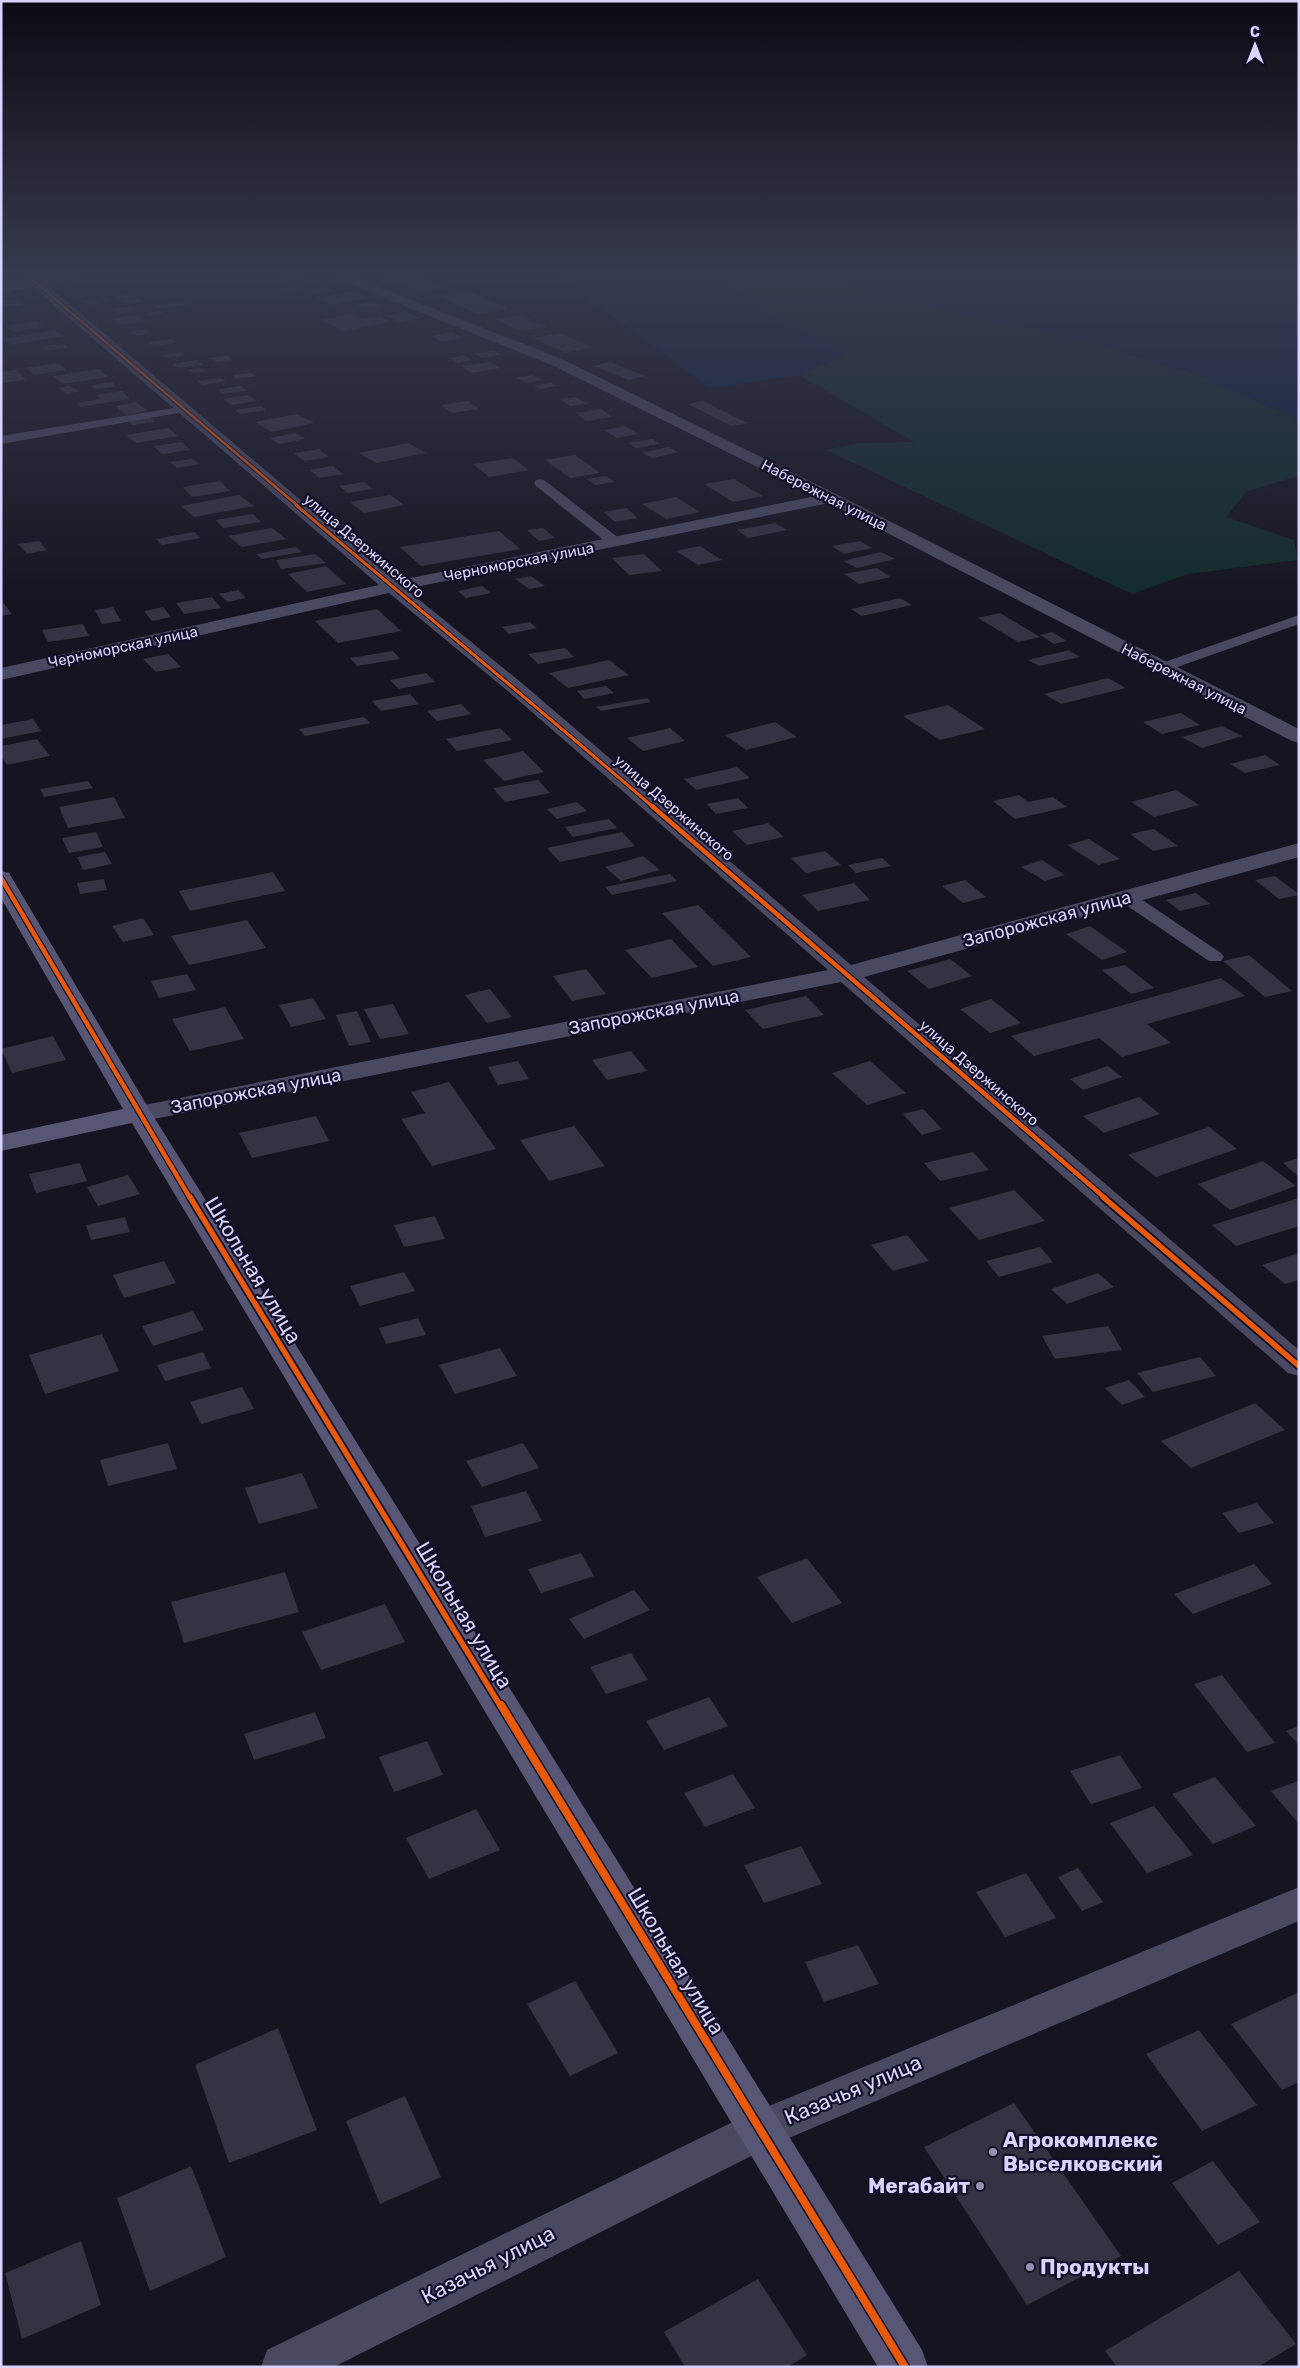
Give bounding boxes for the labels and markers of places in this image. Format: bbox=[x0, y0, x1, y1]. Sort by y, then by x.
place label: Агрокомплекс Выселковский bbox=[1003, 2127, 1163, 2176]
marker: Агрокомплекс Выселковский bbox=[987, 2146, 999, 2158]
place label: Мегабайт bbox=[868, 2173, 970, 2198]
marker: Мегабайт bbox=[974, 2180, 986, 2192]
place label: Продукты bbox=[1040, 2254, 1149, 2279]
marker: Продукты bbox=[1024, 2261, 1036, 2273]

